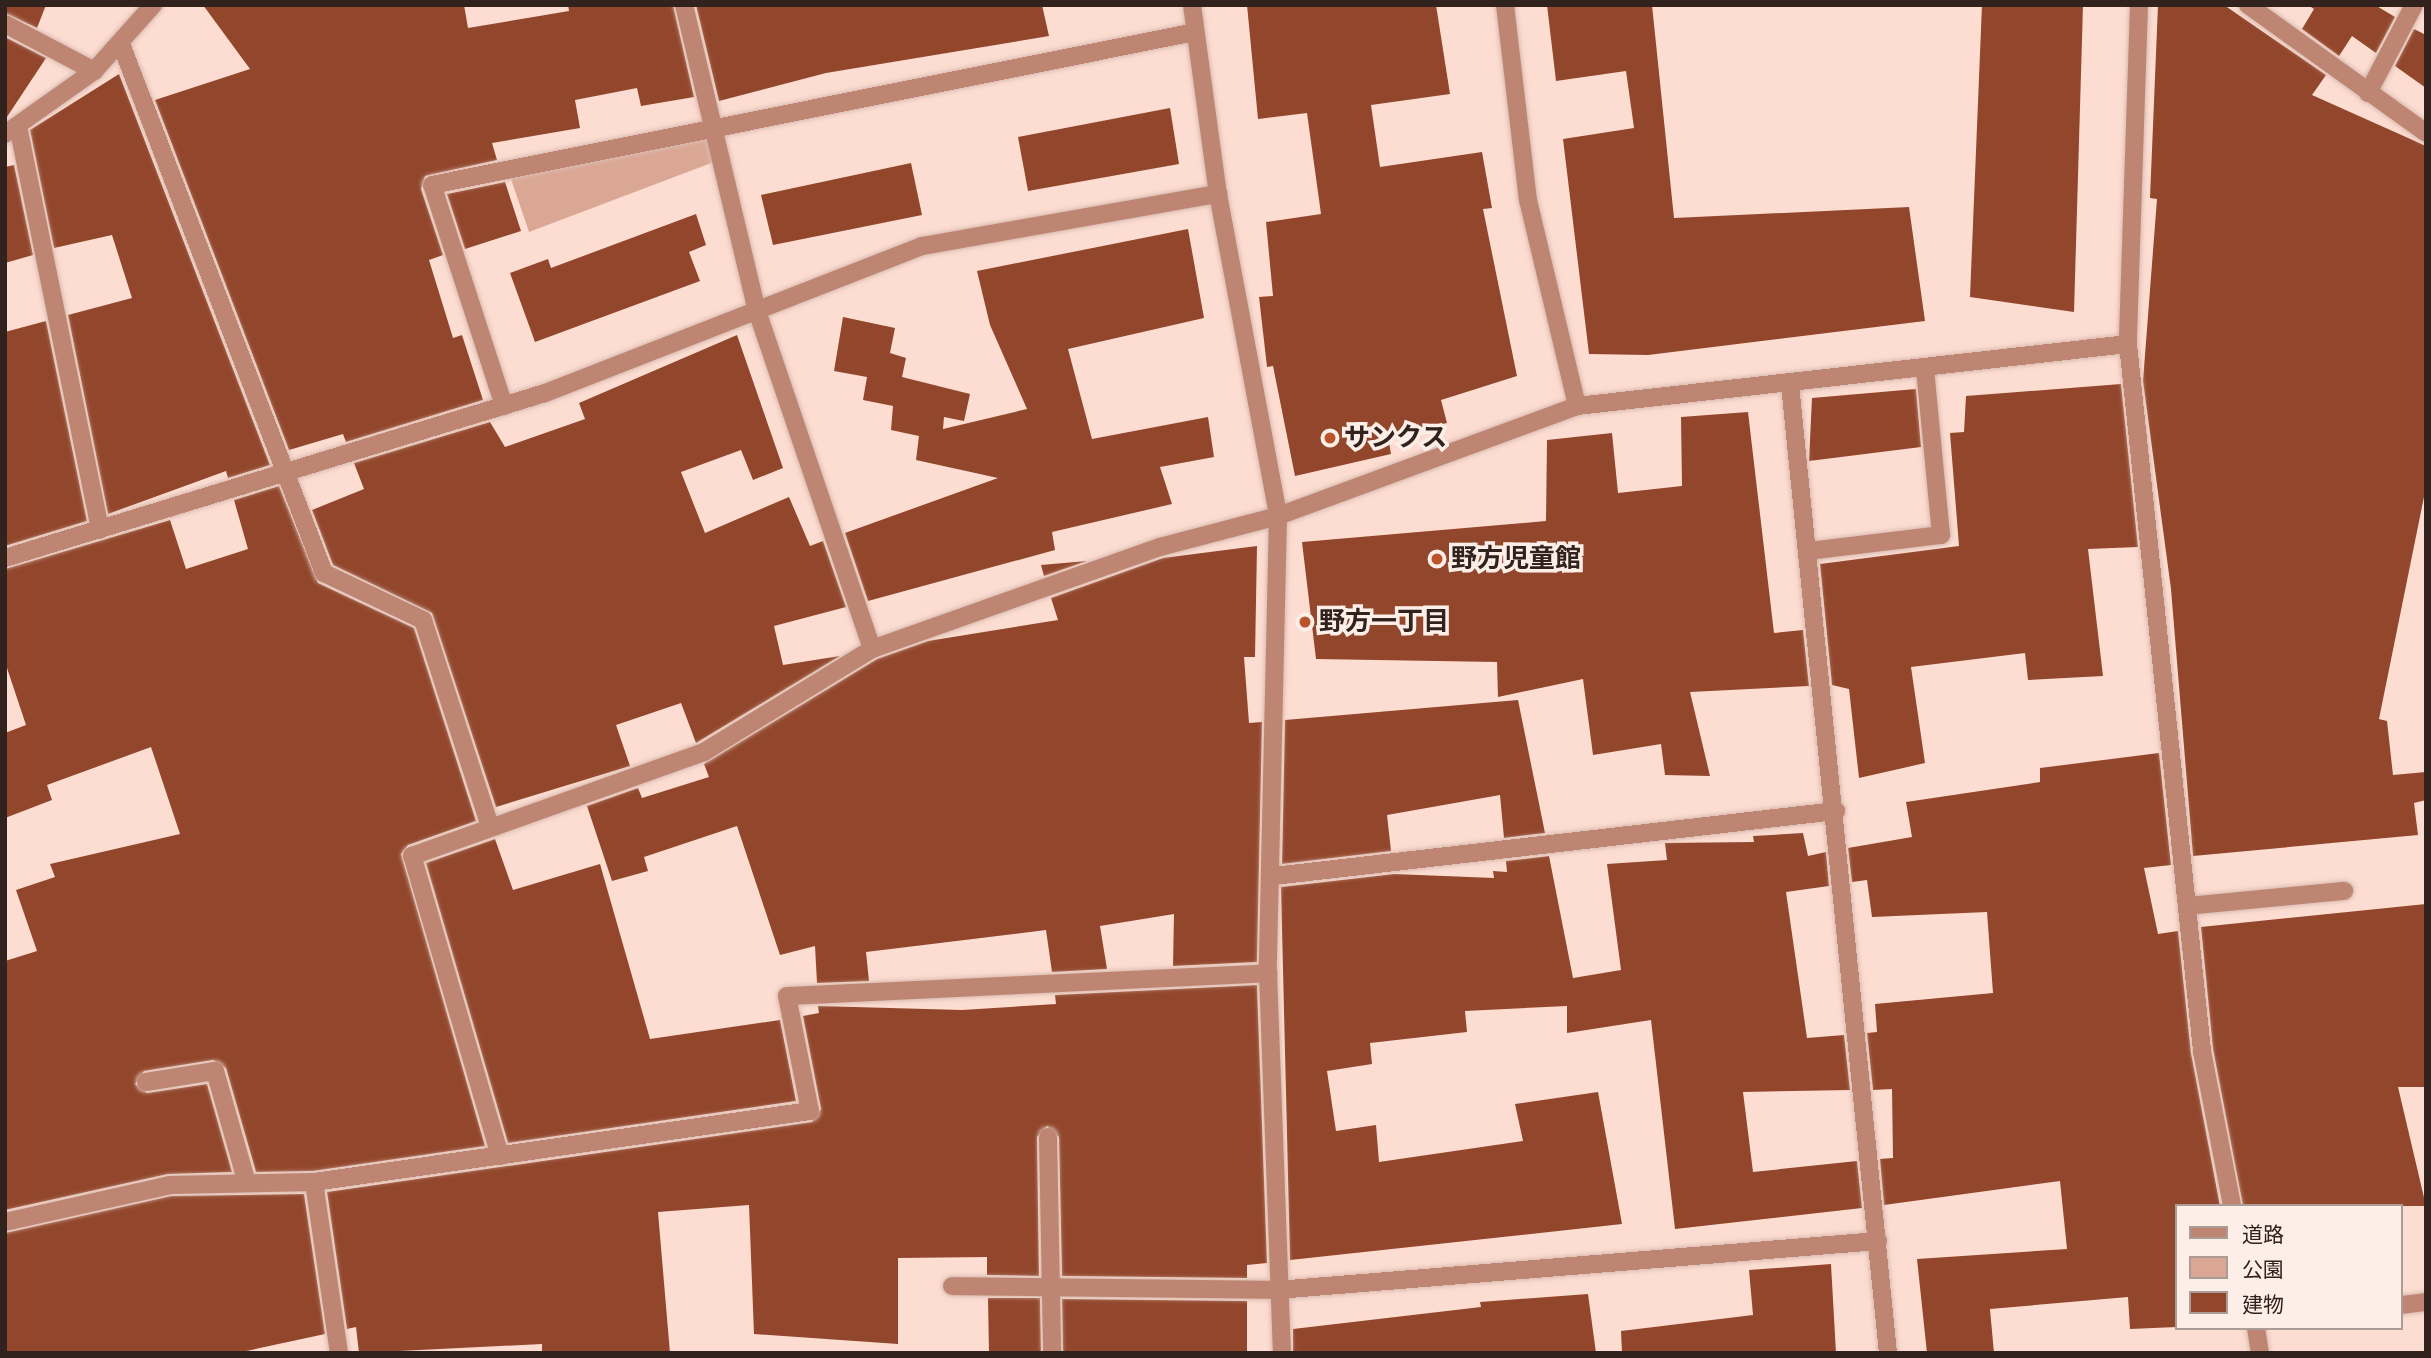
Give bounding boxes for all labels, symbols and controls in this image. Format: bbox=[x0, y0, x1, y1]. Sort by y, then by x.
place label: サンクス bbox=[1344, 422, 1448, 454]
marker: サンクス bbox=[1322, 430, 1338, 446]
place label: 野方児童館 bbox=[1451, 543, 1581, 575]
marker: 野方児童館 bbox=[1429, 551, 1445, 567]
place label: 野方一丁目 bbox=[1319, 606, 1449, 638]
marker: 野方一丁目 bbox=[1297, 614, 1313, 630]
legend bbox=[2176, 1204, 2403, 1330]
text: 道路 bbox=[2242, 1222, 2284, 1247]
text: 公園 bbox=[2242, 1257, 2284, 1282]
text: 建物 bbox=[2242, 1292, 2284, 1317]

